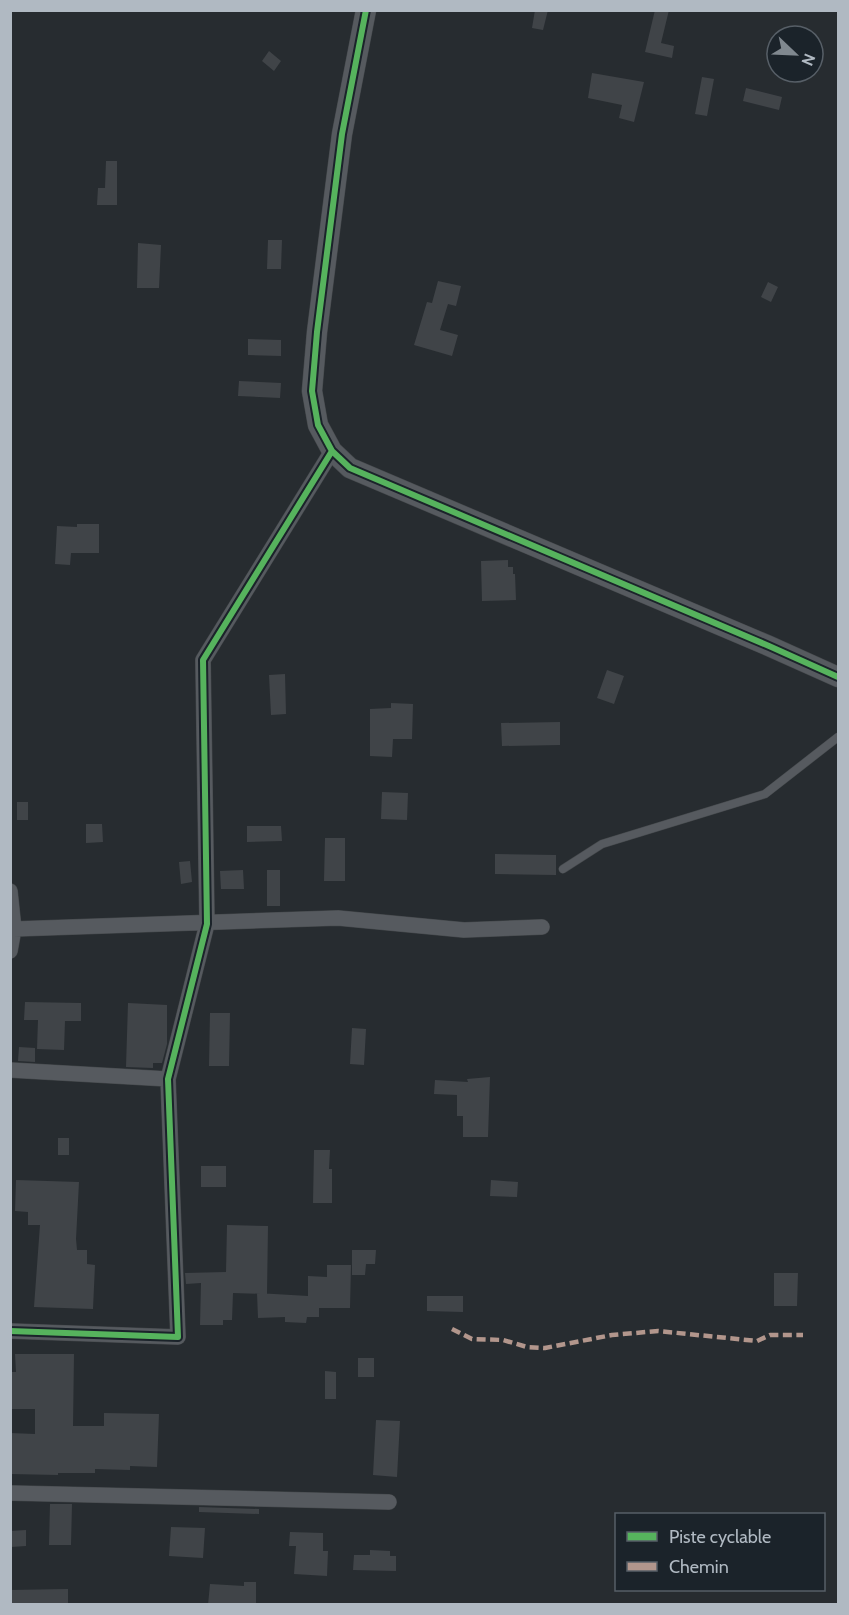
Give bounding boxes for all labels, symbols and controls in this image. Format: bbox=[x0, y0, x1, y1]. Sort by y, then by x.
north arrow bbox=[765, 24, 825, 84]
text: N bbox=[797, 51, 819, 69]
legend bbox=[615, 1513, 825, 1591]
text: Piste cyclable bbox=[669, 1526, 771, 1548]
text: Chemin bbox=[669, 1556, 729, 1578]

